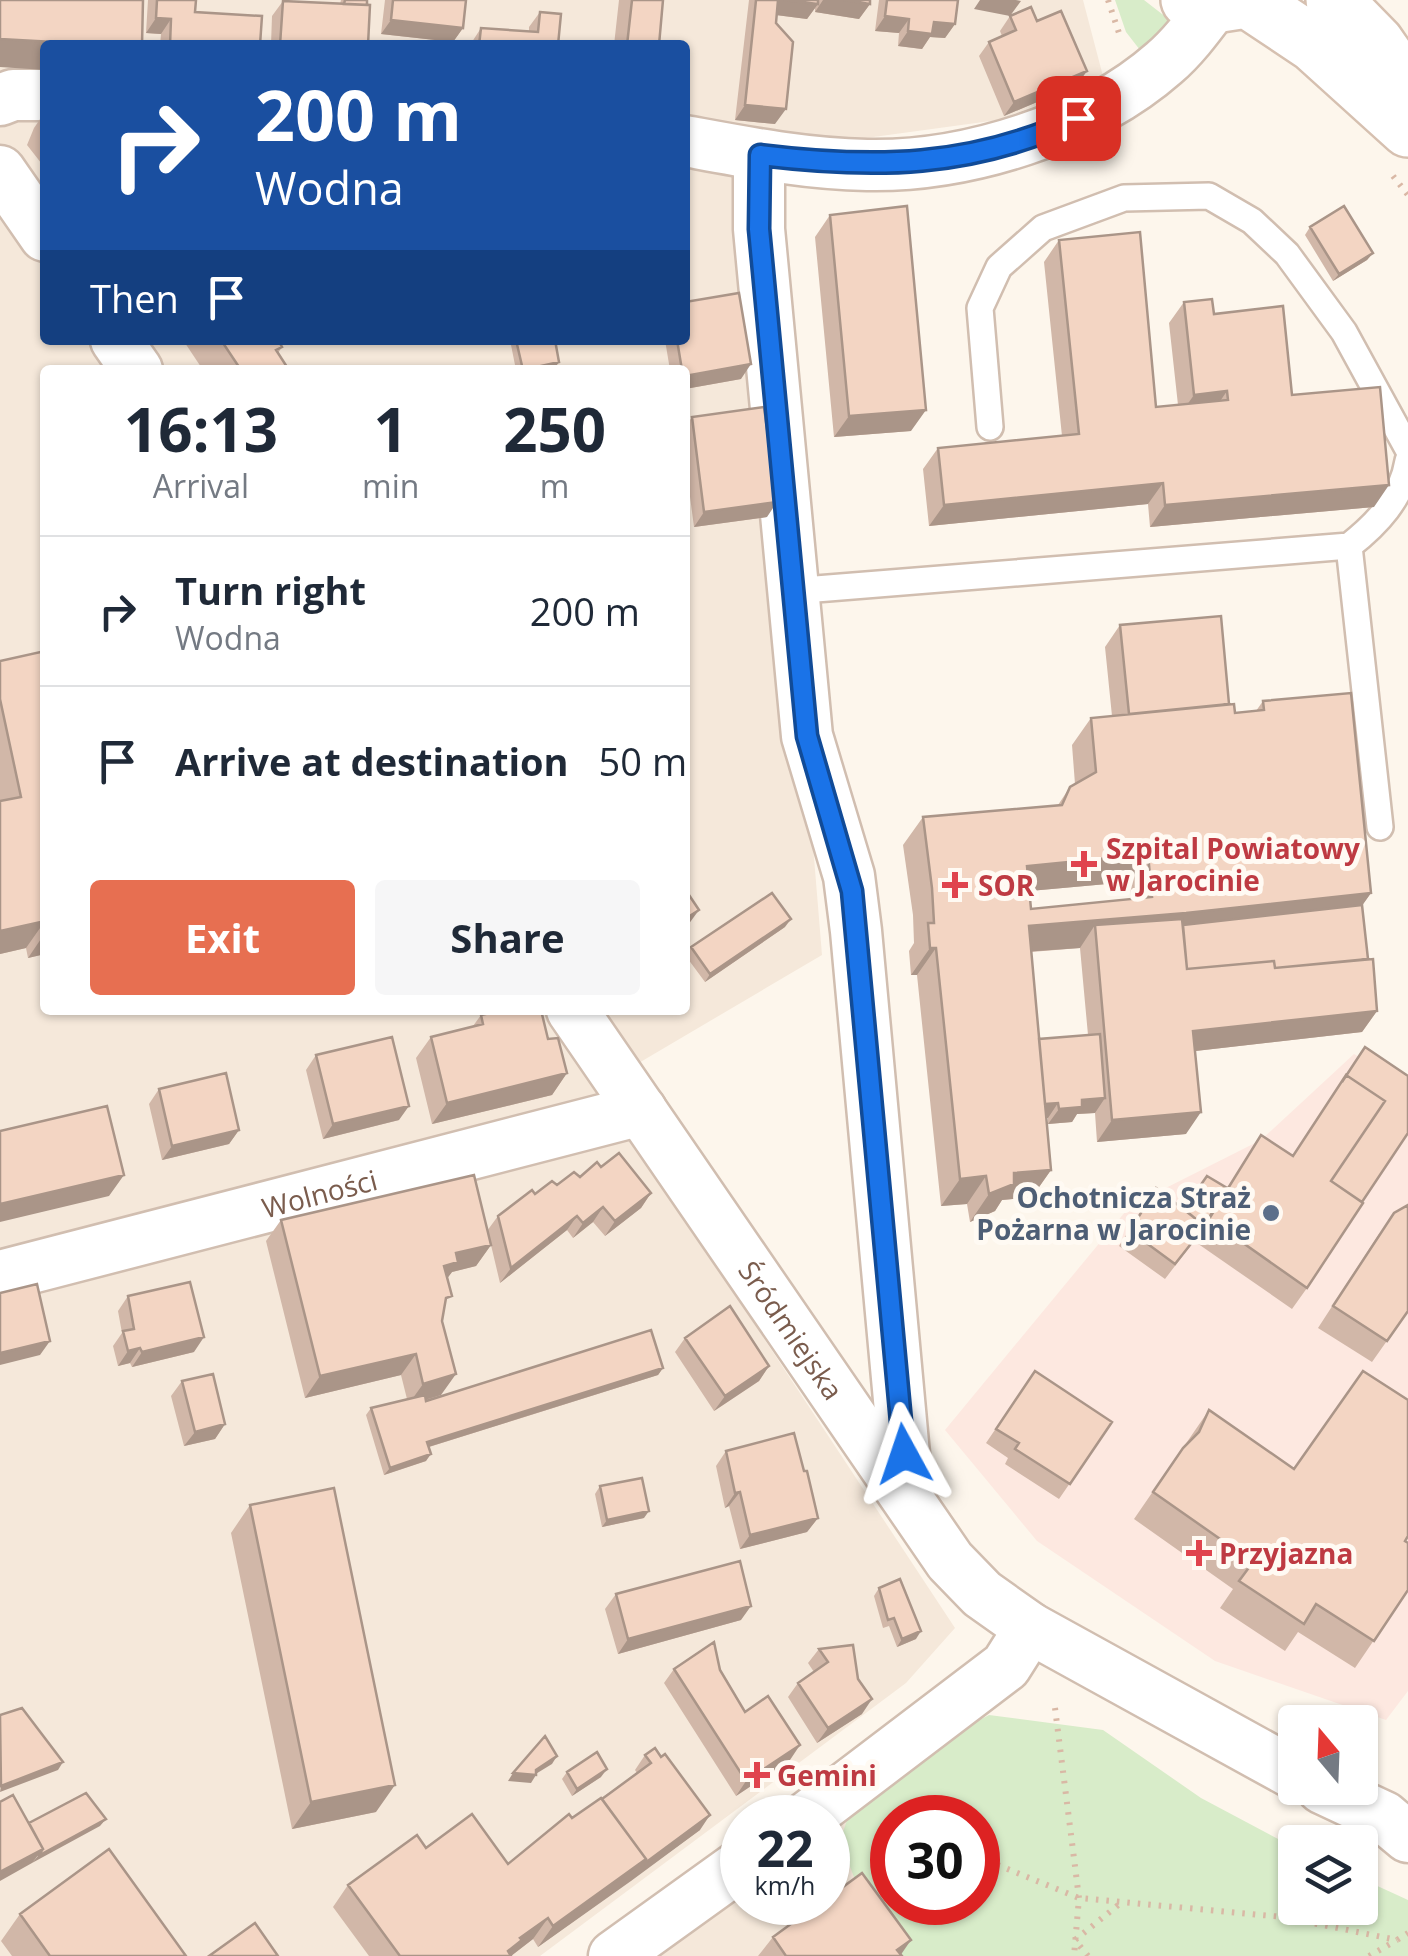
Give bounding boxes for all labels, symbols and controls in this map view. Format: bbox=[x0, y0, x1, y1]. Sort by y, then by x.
text: 200 m bbox=[255, 66, 462, 162]
pin bbox=[1036, 76, 1121, 161]
icon: right bbox=[90, 80, 220, 210]
icon: arrive bbox=[1051, 91, 1106, 146]
text: Wodna bbox=[255, 157, 404, 218]
icon: arrive bbox=[199, 270, 254, 325]
text: Then bbox=[90, 272, 179, 324]
text: 16:13 bbox=[124, 388, 278, 470]
text: 1 bbox=[374, 388, 408, 470]
text: 250 bbox=[503, 388, 606, 470]
text: Arrival bbox=[153, 464, 249, 507]
text: min bbox=[362, 464, 419, 507]
text: m bbox=[540, 464, 569, 507]
text: Turn right bbox=[175, 564, 366, 616]
icon: right bbox=[90, 584, 145, 639]
text: 200 m bbox=[530, 585, 640, 637]
text: Wodna bbox=[175, 616, 281, 659]
icon: arrive bbox=[90, 734, 145, 789]
text: Arrive at destination bbox=[175, 735, 569, 787]
text: 50 m bbox=[599, 735, 687, 787]
place label: Szpital Powiatowy w Jarocinie bbox=[1106, 829, 1360, 899]
marker: Szpital Powiatowy w Jarocinie bbox=[1071, 851, 1097, 877]
place label: SOR bbox=[978, 866, 1035, 904]
marker: SOR bbox=[942, 872, 968, 898]
button: Exit bbox=[90, 880, 355, 995]
button: Share bbox=[375, 880, 640, 995]
street label: Wolności bbox=[258, 1160, 381, 1226]
place label: Ochotnicza Straż Pożarna w Jarocinie bbox=[976, 1178, 1251, 1248]
marker: Ochotnicza Straż Pożarna w Jarocinie bbox=[1260, 1202, 1282, 1224]
street label: Śródmiejska bbox=[731, 1253, 852, 1407]
position arrow bbox=[852, 1402, 956, 1506]
place label: Przyjazna bbox=[1219, 1534, 1353, 1572]
marker: Przyjazna bbox=[1188, 1542, 1210, 1564]
north arrow bbox=[1278, 1705, 1378, 1805]
map controls bbox=[1278, 1705, 1378, 1925]
place label: Gemini bbox=[777, 1756, 877, 1794]
marker: Gemini bbox=[746, 1764, 768, 1786]
speed limit sign: 30 bbox=[870, 1795, 1000, 1925]
text: 22 bbox=[756, 1814, 814, 1882]
button: layers bbox=[1278, 1825, 1378, 1925]
text: km/h bbox=[755, 1868, 815, 1902]

